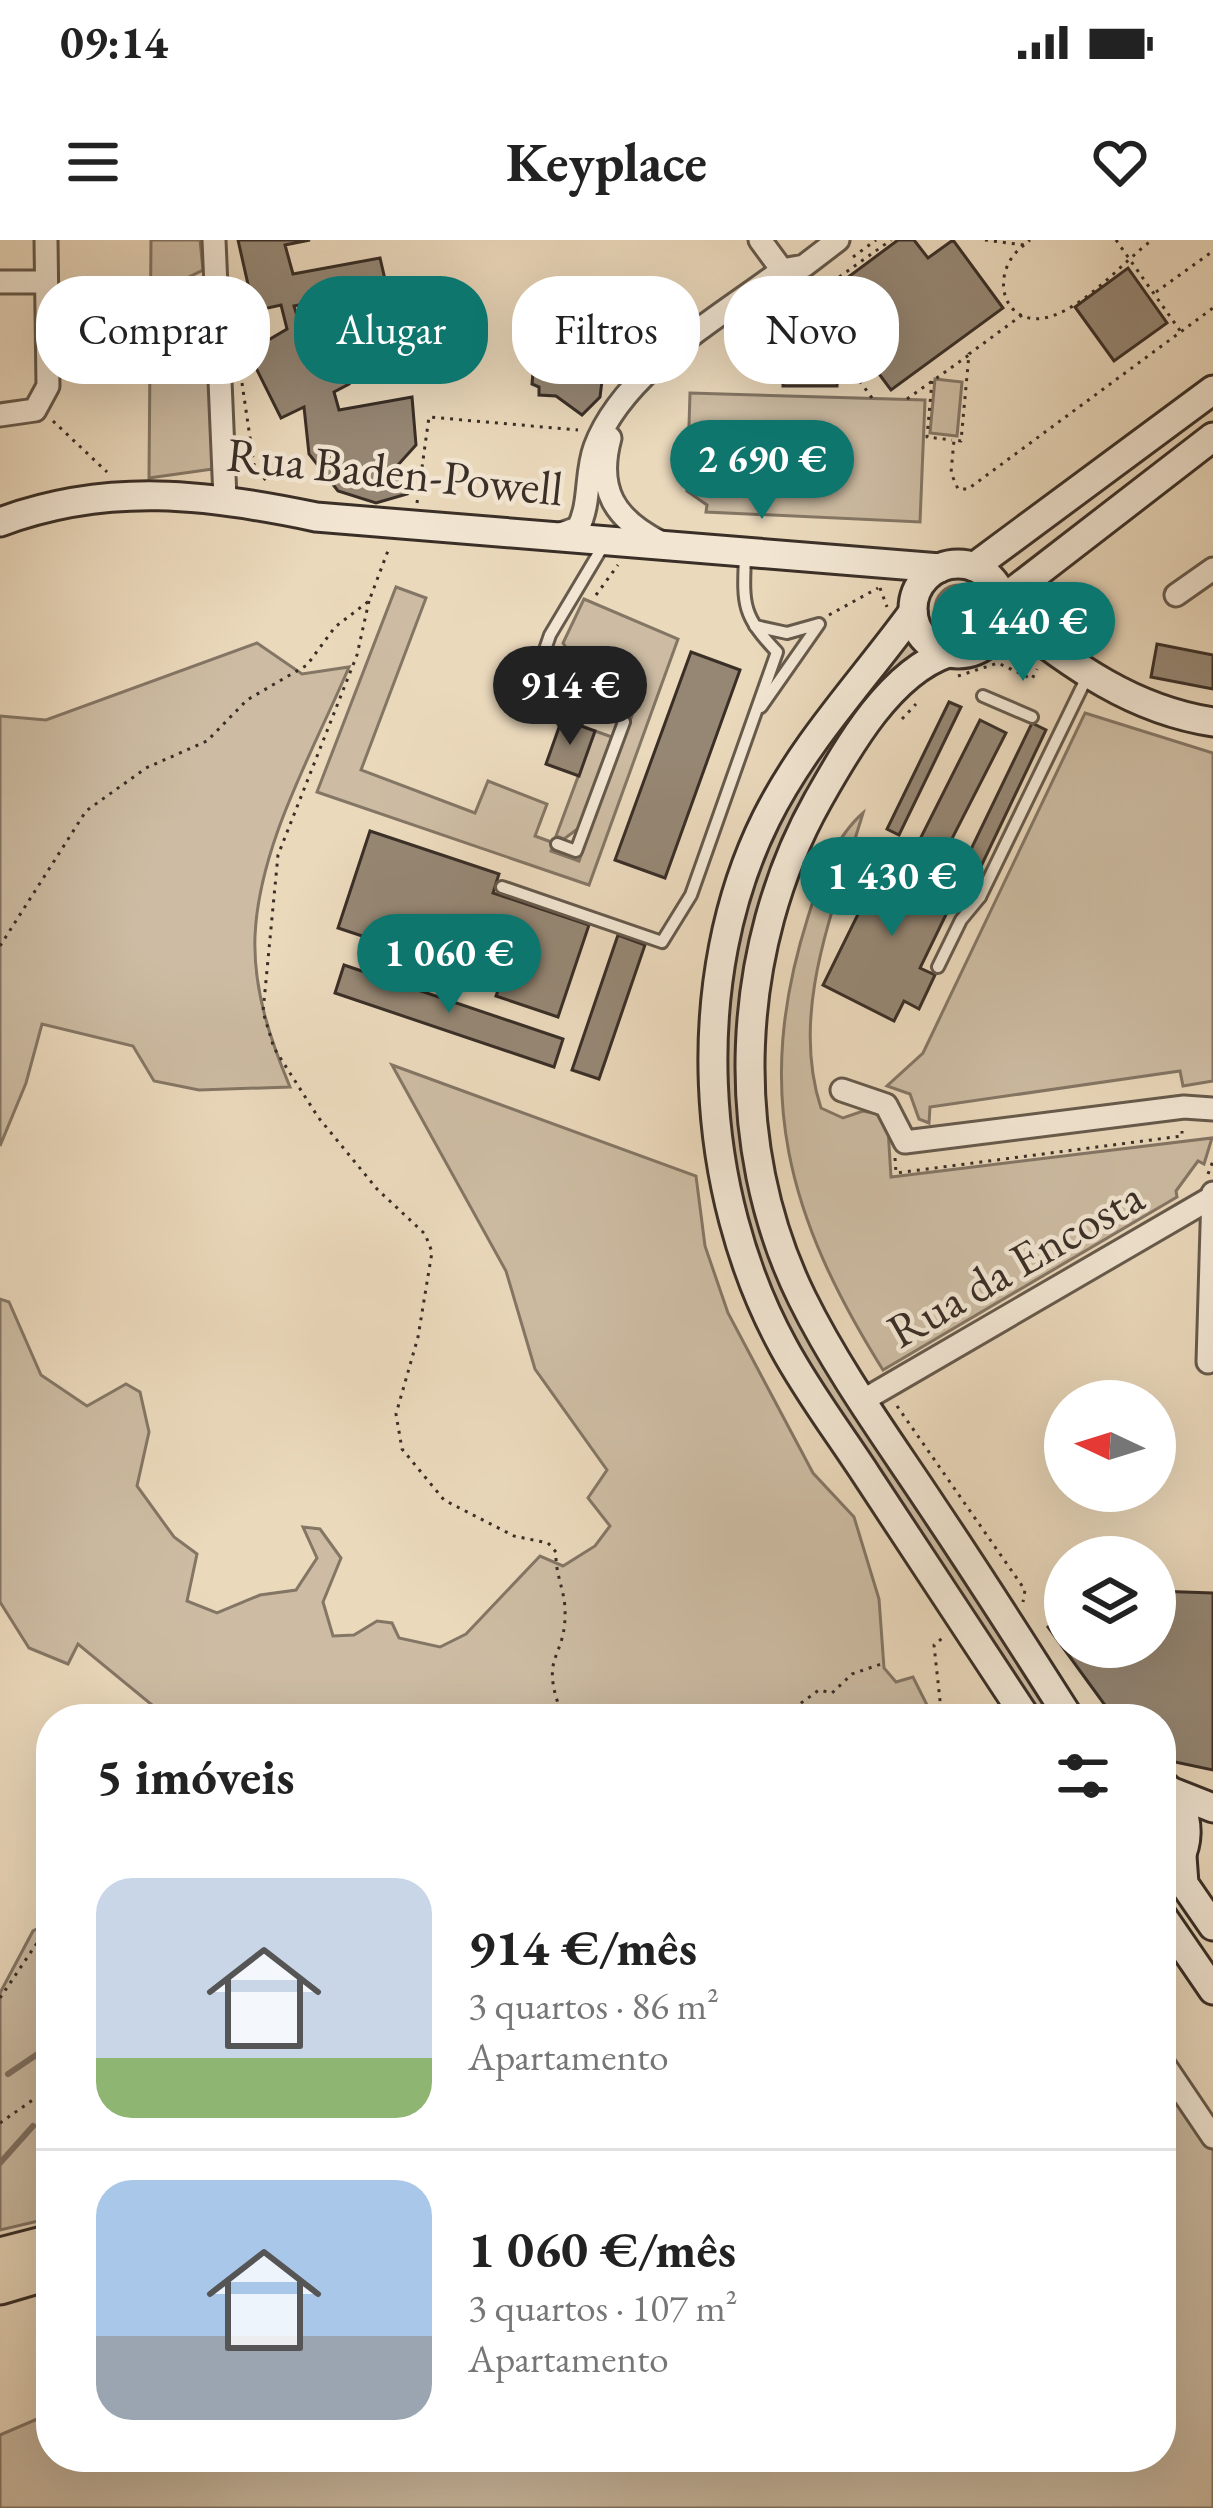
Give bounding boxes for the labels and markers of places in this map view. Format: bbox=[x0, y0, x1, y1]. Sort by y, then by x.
pin: 2 690 € bbox=[651, 420, 873, 522]
pin: 1 440 € bbox=[912, 582, 1134, 684]
pin: 914 € bbox=[486, 646, 654, 748]
pin: 1 430 € bbox=[781, 837, 1003, 939]
pin: 1 060 € bbox=[338, 914, 560, 1016]

